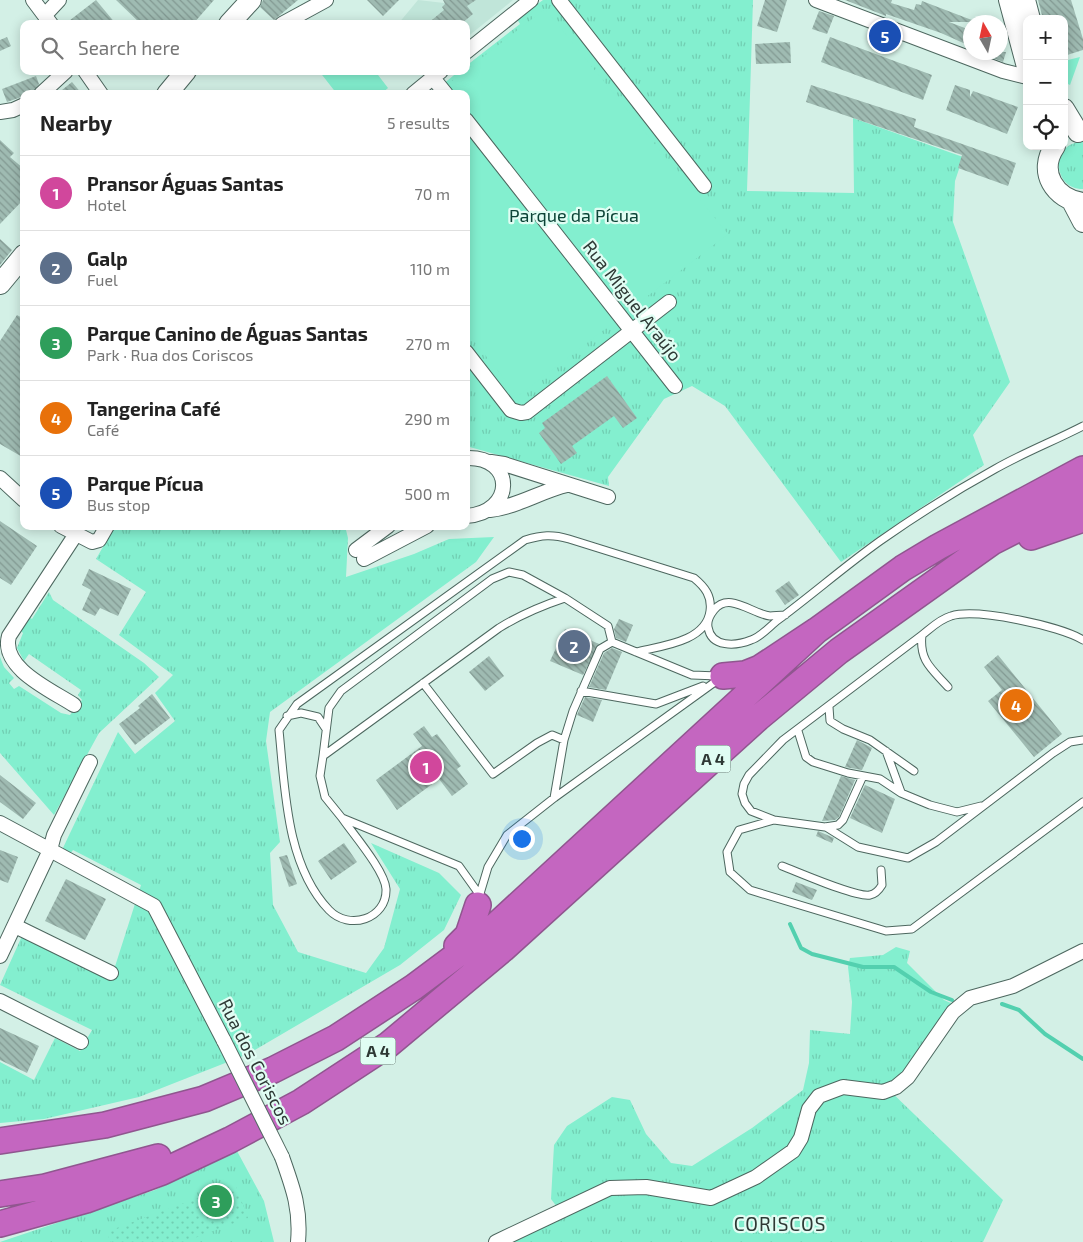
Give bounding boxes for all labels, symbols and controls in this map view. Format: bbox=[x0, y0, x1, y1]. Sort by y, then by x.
north arrow bbox=[963, 15, 1008, 60]
map controls bbox=[1023, 15, 1068, 150]
button: + bbox=[1023, 15, 1068, 60]
pin: 5 bbox=[869, 17, 901, 55]
search box bbox=[20, 20, 470, 75]
icon: search bbox=[38, 34, 66, 62]
text: Search here bbox=[78, 36, 180, 59]
button: − bbox=[1023, 60, 1068, 105]
button: locate bbox=[1023, 105, 1068, 150]
text: Nearby bbox=[40, 110, 112, 135]
text: 5 results bbox=[387, 113, 450, 132]
text: Pransor Águas Santas bbox=[87, 172, 284, 195]
text: 1 bbox=[53, 184, 59, 203]
text: 70 m bbox=[415, 184, 450, 203]
text: Hotel bbox=[87, 195, 126, 214]
park label: Parque da Pícua bbox=[509, 204, 639, 226]
street label: Rua Miguel Araújo bbox=[579, 236, 687, 365]
text: Galp bbox=[87, 247, 128, 270]
text: 2 bbox=[51, 259, 61, 278]
text: 110 m bbox=[410, 259, 450, 278]
text: Fuel bbox=[87, 270, 118, 289]
text: Parque Canino de Águas Santas bbox=[87, 322, 368, 345]
text: 3 bbox=[51, 334, 61, 353]
text: 270 m bbox=[406, 334, 450, 353]
text: Park · Rua dos Coriscos bbox=[87, 345, 253, 364]
text: Tangerina Café bbox=[87, 397, 221, 420]
text: 4 bbox=[51, 409, 61, 428]
text: 290 m bbox=[405, 409, 450, 428]
text: Café bbox=[87, 420, 119, 439]
text: Parque Pícua bbox=[87, 472, 204, 495]
text: 5 bbox=[52, 484, 60, 503]
text: 500 m bbox=[405, 484, 450, 503]
text: Bus stop bbox=[87, 495, 150, 514]
pin: 2 bbox=[558, 627, 590, 665]
pin: 4 bbox=[1000, 686, 1032, 724]
road number: A 4 bbox=[696, 746, 730, 772]
pin: 1 bbox=[410, 748, 442, 786]
your location bbox=[509, 826, 535, 852]
street label: Rua dos Coriscos bbox=[215, 995, 297, 1128]
road number: A 4 bbox=[360, 1038, 396, 1064]
pin: 3 bbox=[200, 1182, 232, 1220]
district label: CORISCOS bbox=[734, 1212, 826, 1235]

